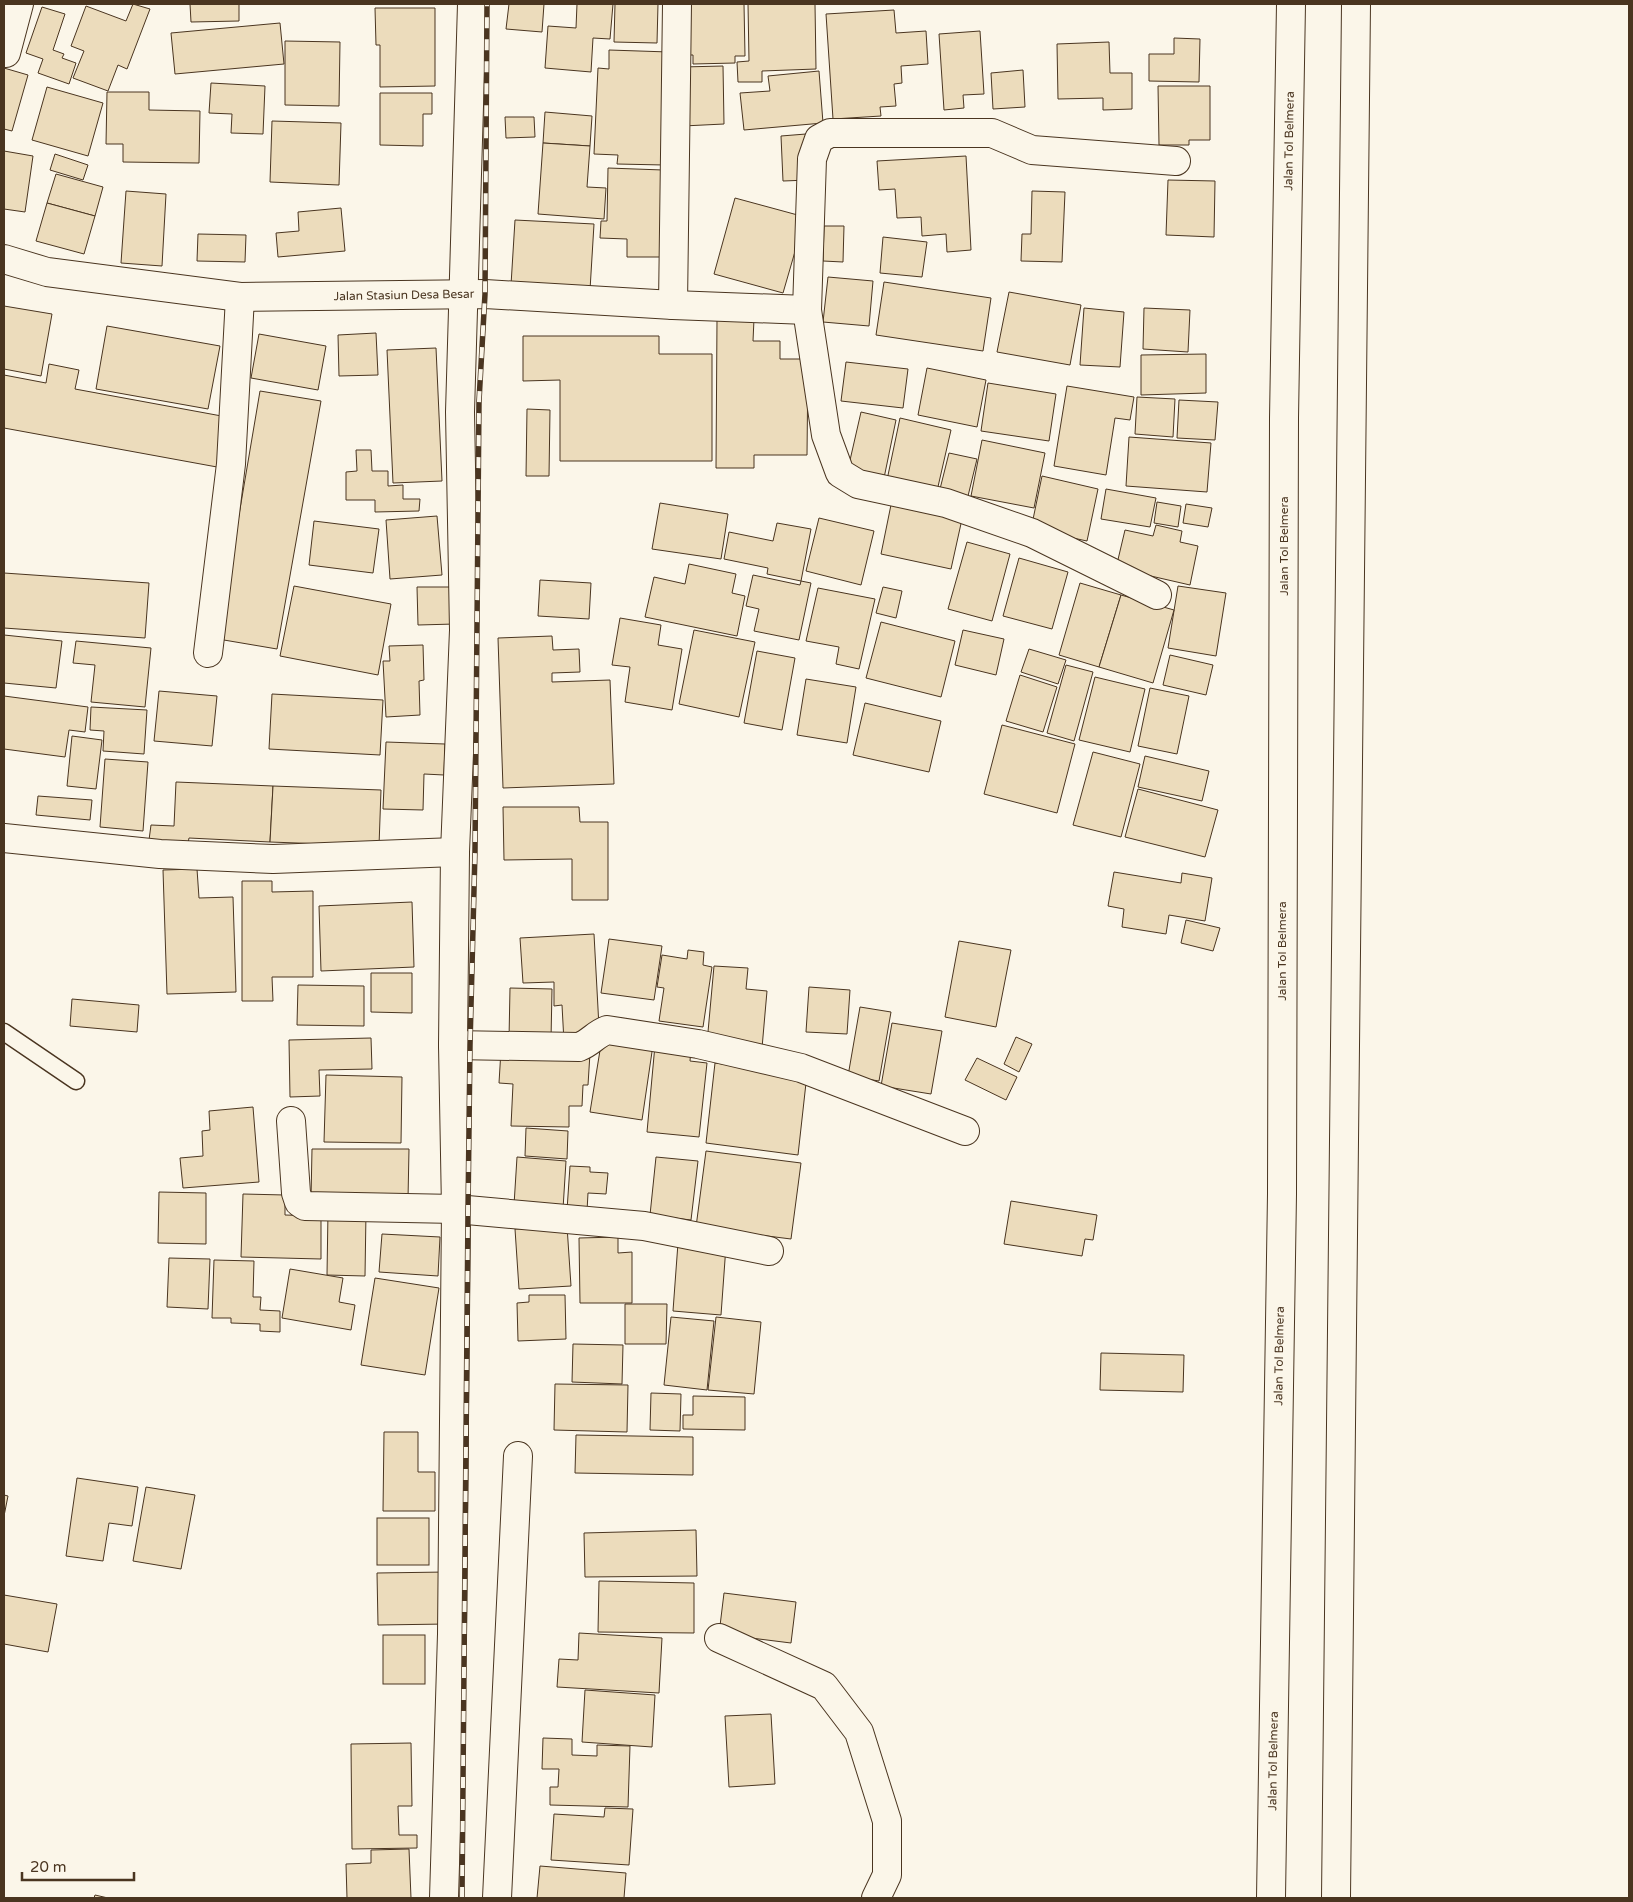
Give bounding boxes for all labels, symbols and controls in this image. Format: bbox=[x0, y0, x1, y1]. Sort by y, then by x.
street label: Jalan Tol Belmera bbox=[1281, 91, 1297, 191]
street label: Jalan Stasiun Desa Besar bbox=[333, 287, 475, 303]
street label: Jalan Tol Belmera bbox=[1277, 496, 1291, 596]
street label: Jalan Tol Belmera bbox=[1275, 901, 1289, 1001]
street label: Jalan Tol Belmera bbox=[1271, 1306, 1287, 1406]
street label: Jalan Tol Belmera bbox=[1265, 1711, 1281, 1811]
scale bar bbox=[22, 1850, 135, 1882]
text: 20 m bbox=[30, 1858, 67, 1876]

